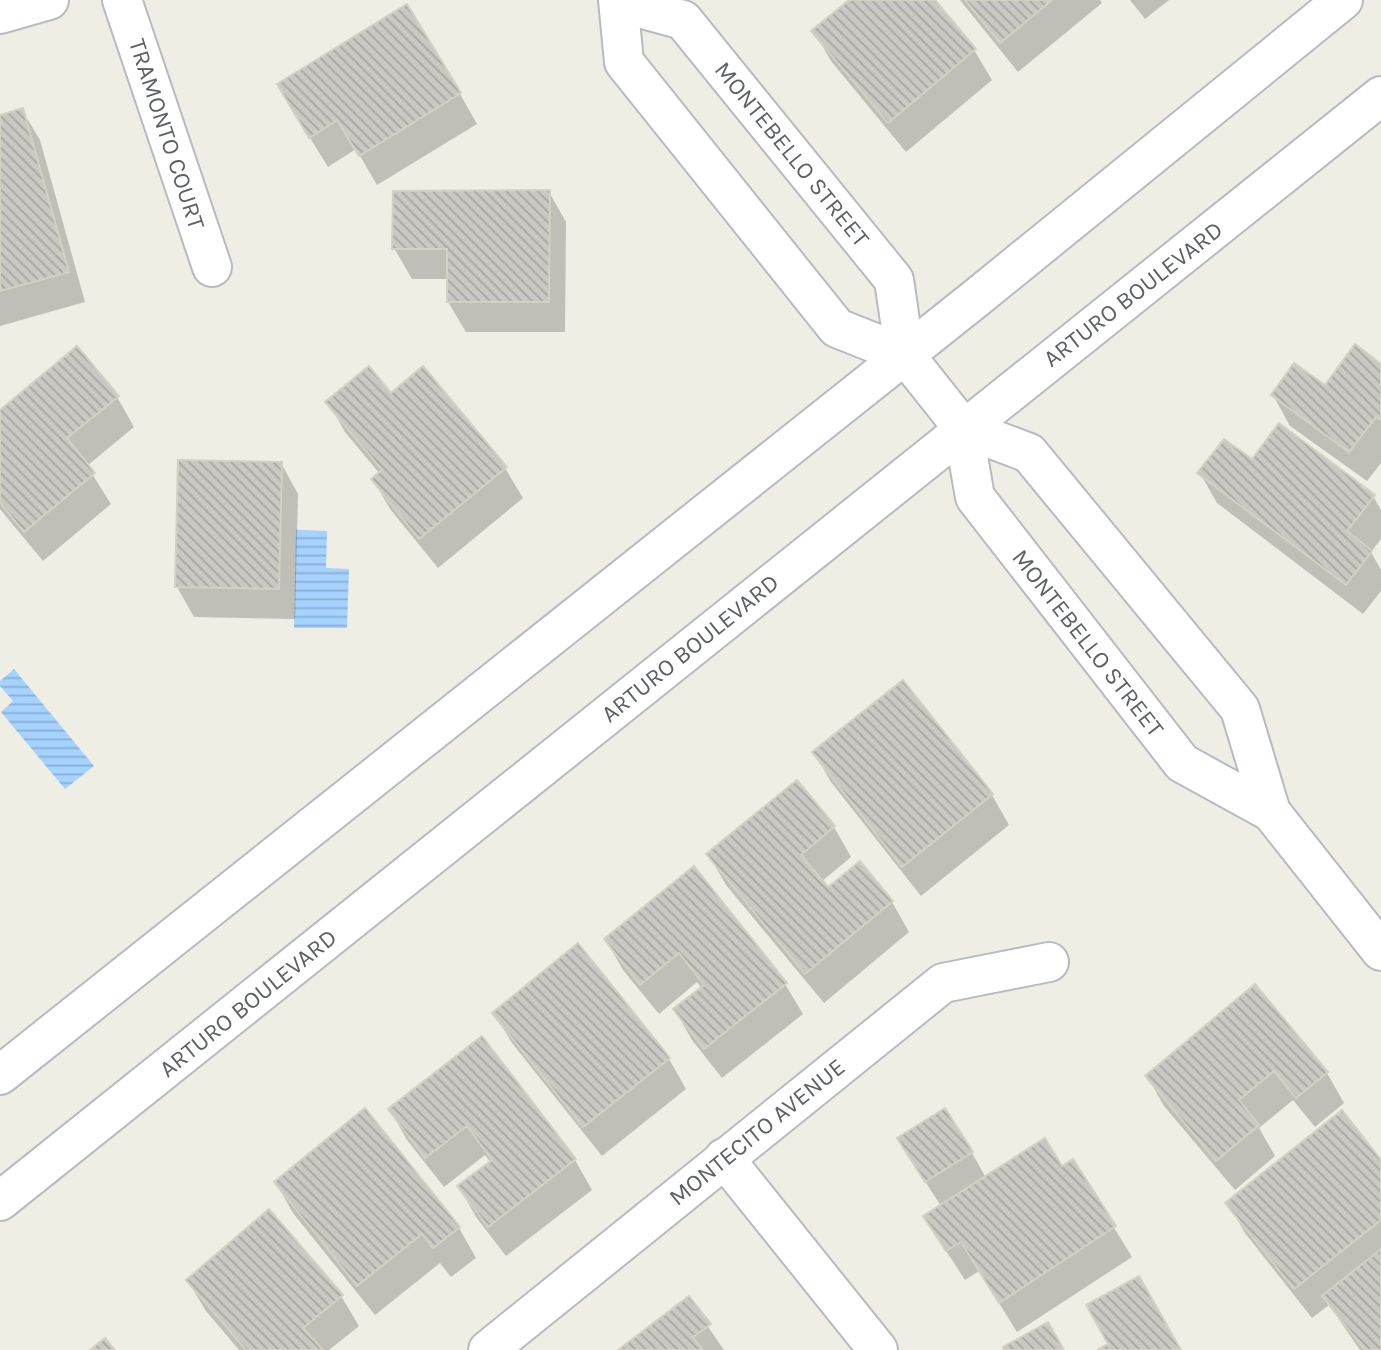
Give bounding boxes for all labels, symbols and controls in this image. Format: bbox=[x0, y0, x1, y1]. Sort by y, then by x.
street label: TRAMONTO COURT bbox=[123, 35, 211, 233]
street label: MONTEBELLO STREET bbox=[709, 56, 875, 252]
street label: ARTURO BOULEVARD bbox=[1038, 215, 1228, 373]
street label: MONTEBELLO STREET bbox=[1006, 544, 1170, 742]
street label: ARTURO BOULEVARD bbox=[596, 568, 784, 728]
street label: ARTURO BOULEVARD bbox=[154, 923, 342, 1083]
street label: MONTECITO AVENUE bbox=[663, 1053, 851, 1211]

